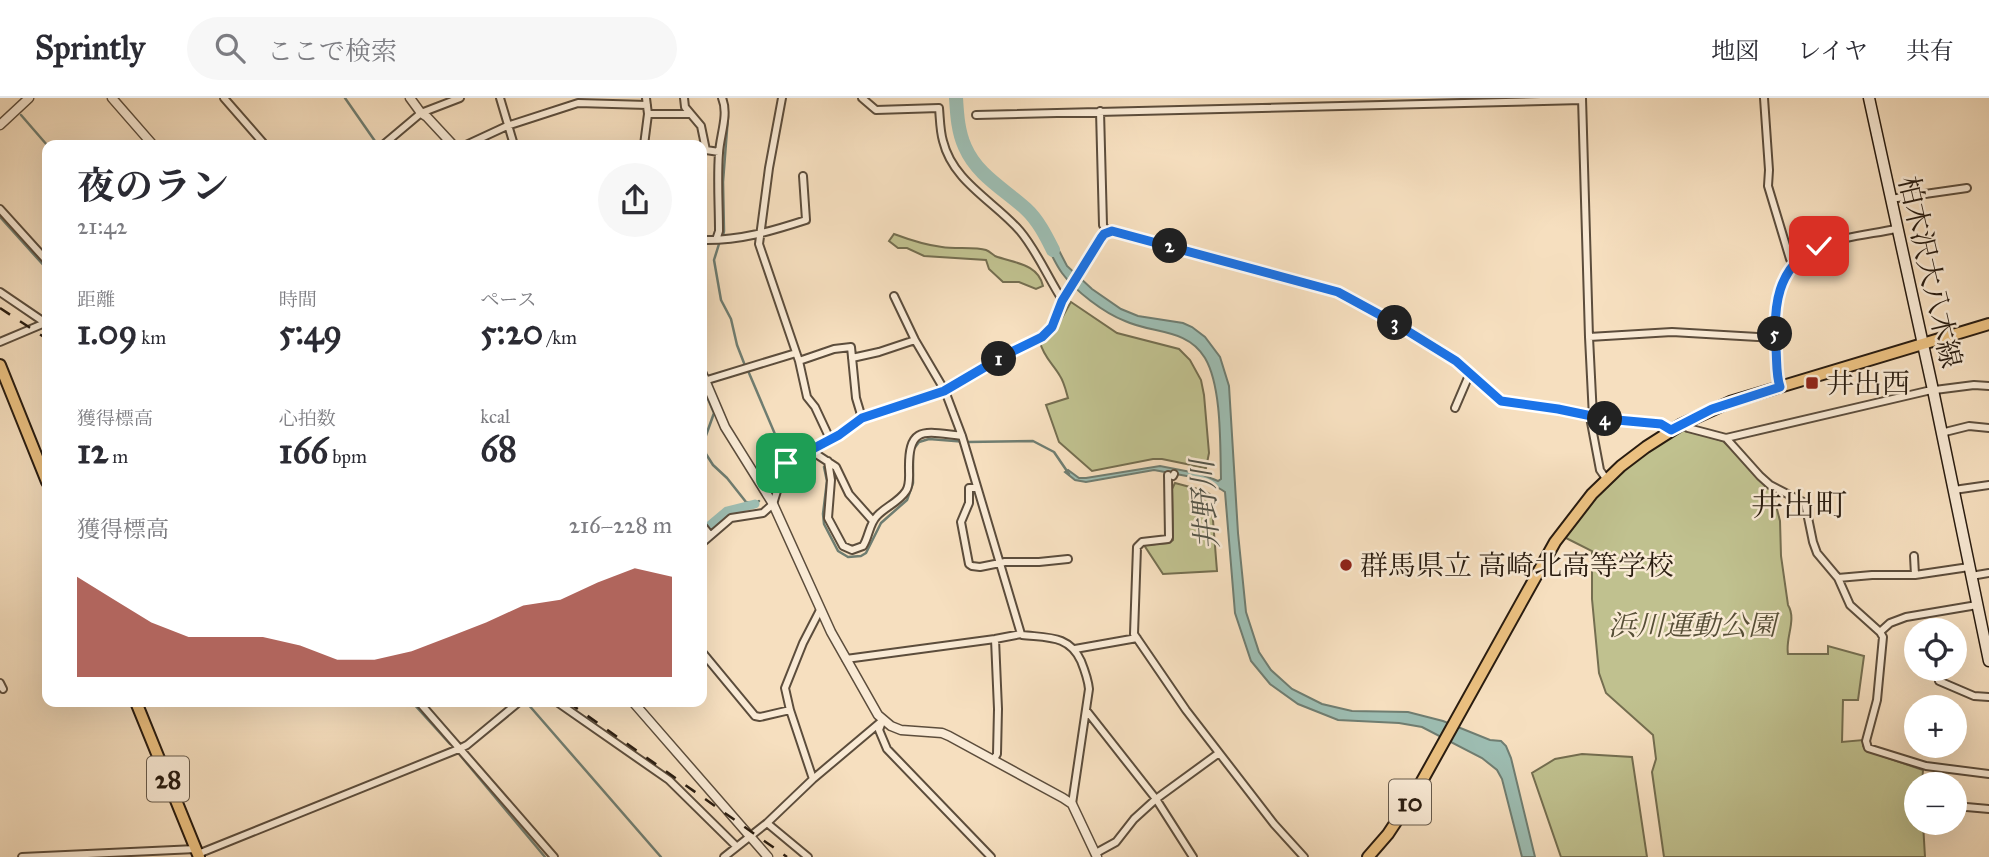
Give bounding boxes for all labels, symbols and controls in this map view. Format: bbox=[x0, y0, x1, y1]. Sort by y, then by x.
search box bbox=[187, 17, 677, 80]
text: Sprintly bbox=[35, 28, 145, 68]
icon: search bbox=[211, 29, 249, 67]
text: ここで検索 bbox=[267, 35, 397, 67]
text: 地図 bbox=[1711, 36, 1759, 66]
text: レイヤ bbox=[1797, 36, 1868, 66]
text: 共有 bbox=[1906, 36, 1954, 66]
text: 夜のラン bbox=[77, 163, 229, 209]
button: share bbox=[598, 163, 672, 237]
street label: 柏木沢大八木線 bbox=[1891, 173, 1969, 371]
text: 21:42 bbox=[77, 212, 127, 240]
pin bbox=[1789, 216, 1849, 276]
icon: check bbox=[1800, 227, 1838, 265]
pin: 2 bbox=[1152, 228, 1188, 264]
text: 2 bbox=[1165, 234, 1174, 257]
text: 距離 bbox=[77, 288, 115, 311]
text: 時間 bbox=[279, 288, 317, 311]
text: ペース bbox=[480, 288, 536, 311]
pin: 3 bbox=[1378, 306, 1412, 341]
text: 1.09 bbox=[77, 311, 137, 354]
text: 5:49 bbox=[279, 311, 342, 354]
text: 5:20 bbox=[480, 311, 543, 354]
text: 3 bbox=[1391, 311, 1398, 334]
pin: 5 bbox=[1758, 316, 1792, 352]
text: 5 bbox=[1770, 322, 1779, 345]
text: km bbox=[137, 326, 166, 349]
text: /km bbox=[543, 326, 577, 349]
pin: 1 bbox=[982, 342, 1016, 376]
text: 1 bbox=[995, 347, 1002, 370]
place label: 井出西 bbox=[1826, 366, 1910, 401]
marker: 井出西 bbox=[1804, 375, 1820, 391]
pin: 4 bbox=[1588, 402, 1622, 436]
text: kcal bbox=[480, 405, 510, 428]
text: 獲得標高 bbox=[77, 407, 153, 430]
text: 心拍数 bbox=[279, 407, 336, 430]
text: 4 bbox=[1599, 407, 1610, 430]
text: 68 bbox=[480, 428, 517, 471]
text: 12 bbox=[77, 430, 108, 473]
text: 166 bbox=[279, 430, 328, 473]
pin bbox=[756, 433, 816, 493]
icon: arrive bbox=[767, 444, 805, 482]
text: m bbox=[108, 445, 128, 468]
text: bpm bbox=[328, 445, 367, 468]
water label: 井野川 bbox=[1184, 456, 1226, 551]
district label: 井出町 bbox=[1751, 486, 1847, 525]
text: 216–228 m bbox=[569, 511, 672, 539]
text: 獲得標高 bbox=[77, 515, 169, 543]
place label: 群馬県立 高崎北高等学校 bbox=[1360, 548, 1674, 583]
marker: 群馬県立 高崎北高等学校 bbox=[1338, 557, 1354, 573]
park label: 浜川運動公園 bbox=[1608, 608, 1780, 643]
map controls bbox=[1904, 618, 1967, 835]
button: locate bbox=[1904, 618, 1967, 681]
button: + bbox=[1904, 695, 1967, 758]
road number: 28 bbox=[147, 757, 189, 802]
button: − bbox=[1904, 772, 1967, 835]
road number: 10 bbox=[1389, 780, 1431, 824]

